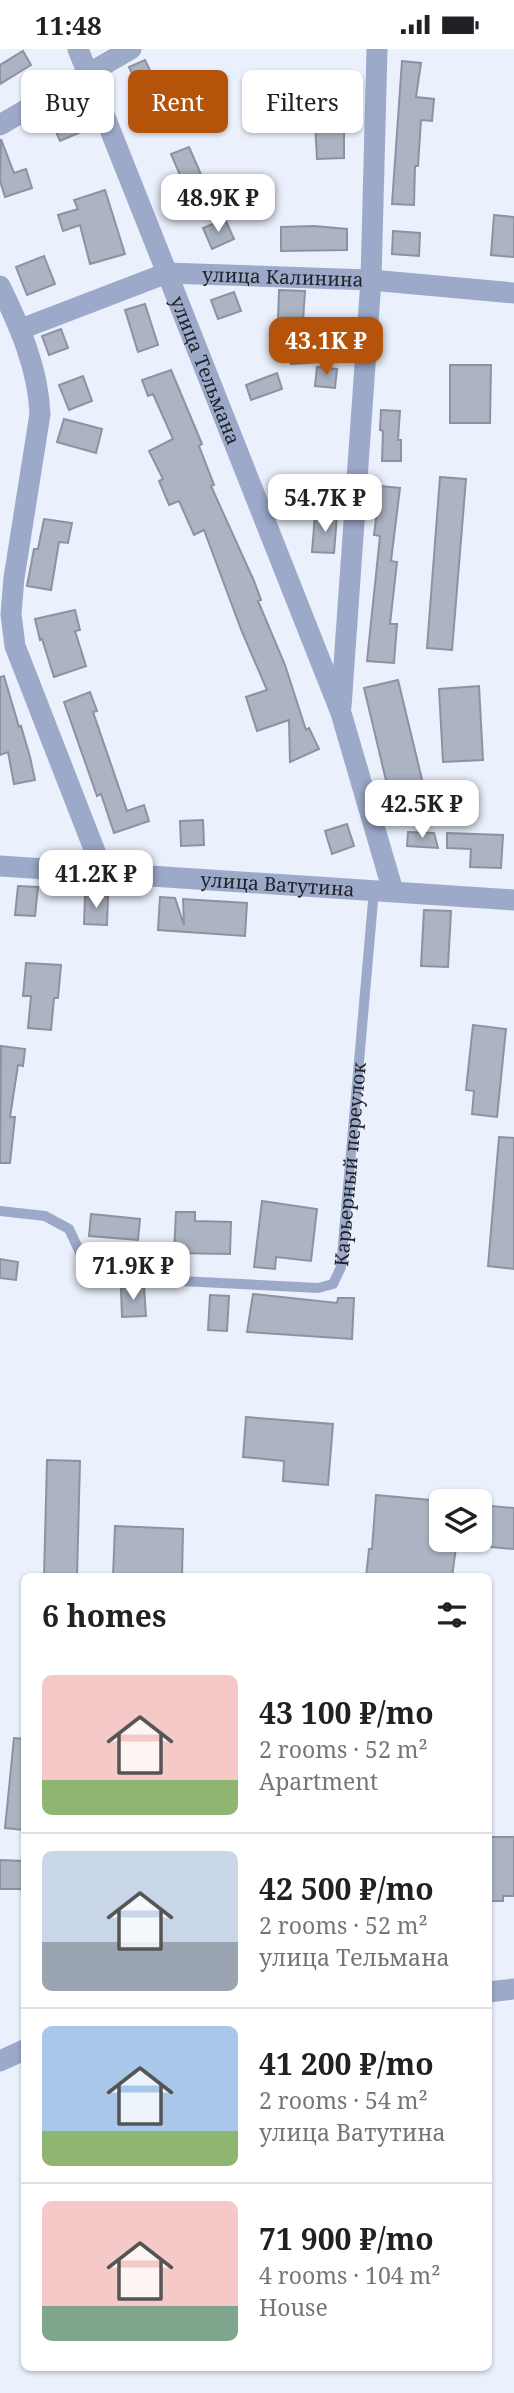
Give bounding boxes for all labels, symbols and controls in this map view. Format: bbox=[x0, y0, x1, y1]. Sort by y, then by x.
text: 11:48 bbox=[35, 7, 102, 43]
chip: Buy bbox=[21, 70, 114, 133]
chip: Rent bbox=[128, 70, 228, 133]
chip: Filters bbox=[242, 70, 363, 133]
pin: 48.9K ₽ bbox=[153, 174, 283, 234]
text: 48.9K ₽ bbox=[177, 181, 259, 213]
street label: улица Калинина bbox=[202, 261, 364, 293]
street label: улица Тельмана bbox=[164, 292, 247, 448]
pin: 43.1K ₽ bbox=[261, 317, 391, 377]
text: 43.1K ₽ bbox=[285, 324, 367, 356]
pin: 54.7K ₽ bbox=[260, 475, 390, 534]
text: 54.7K ₽ bbox=[284, 481, 366, 513]
pin: 42.5K ₽ bbox=[357, 781, 487, 840]
text: 42.5K ₽ bbox=[381, 787, 463, 819]
pin: 41.2K ₽ bbox=[31, 851, 161, 910]
text: 41.2K ₽ bbox=[55, 857, 137, 889]
street label: улица Ватутина bbox=[200, 866, 355, 902]
street label: Карьерный переулок bbox=[328, 1061, 372, 1267]
pin: 71.9K ₽ bbox=[68, 1243, 198, 1302]
text: 71.9K ₽ bbox=[92, 1249, 174, 1281]
map controls bbox=[429, 1489, 492, 1552]
button: layers bbox=[429, 1489, 492, 1552]
text: 6 homes bbox=[42, 1595, 166, 1636]
icon: filters bbox=[433, 1596, 471, 1634]
text: 43 100 ₽/mo bbox=[259, 1692, 434, 1733]
icon: home bbox=[98, 1703, 182, 1787]
text: 2 rooms · 52 m² bbox=[259, 1733, 428, 1765]
text: Apartment bbox=[259, 1765, 378, 1797]
text: 42 500 ₽/mo bbox=[259, 1868, 434, 1909]
icon: home bbox=[98, 1879, 182, 1963]
text: 2 rooms · 52 m² bbox=[259, 1909, 428, 1941]
text: улица Тельмана bbox=[259, 1941, 450, 1973]
text: 41 200 ₽/mo bbox=[259, 2043, 434, 2084]
icon: home bbox=[98, 2054, 182, 2138]
text: 2 rooms · 54 m² bbox=[259, 2084, 428, 2116]
text: улица Ватутина bbox=[259, 2116, 446, 2148]
text: 71 900 ₽/mo bbox=[259, 2218, 434, 2259]
icon: home bbox=[98, 2229, 182, 2313]
text: 4 rooms · 104 m² bbox=[259, 2259, 441, 2291]
text: House bbox=[259, 2291, 328, 2323]

